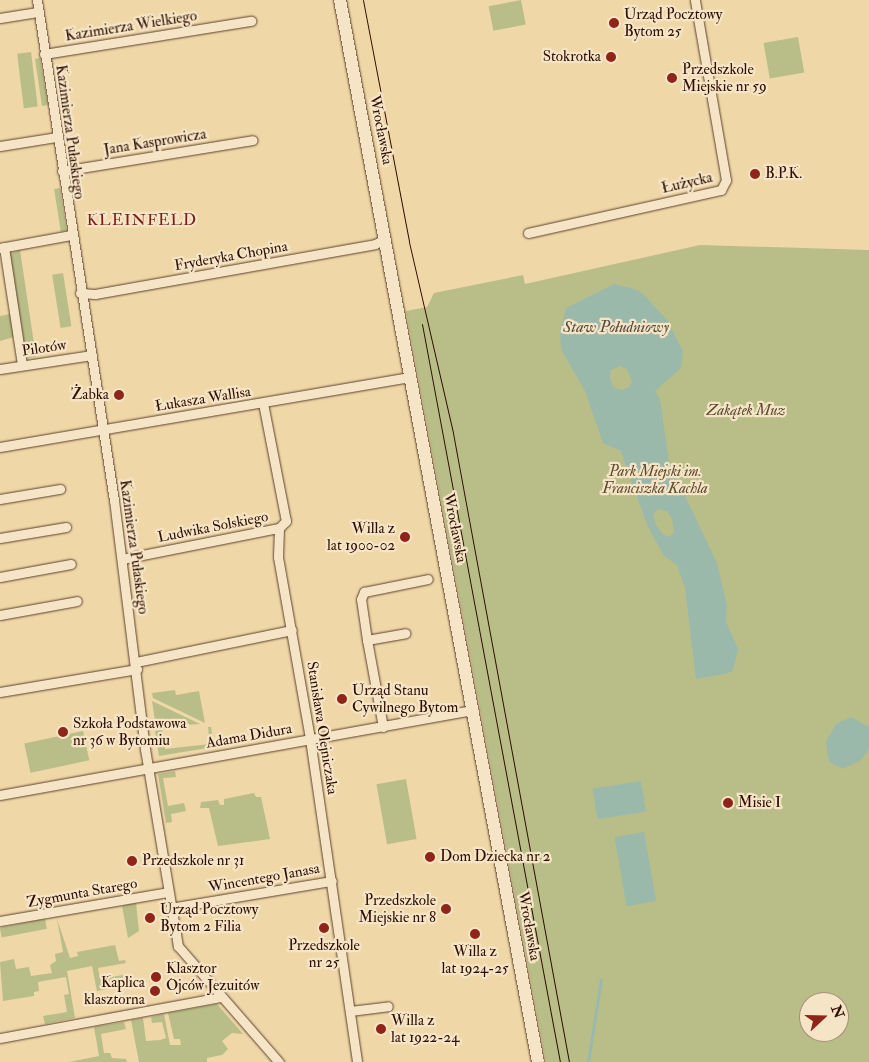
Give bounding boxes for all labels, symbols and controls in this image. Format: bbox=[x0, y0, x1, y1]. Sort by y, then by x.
place label: Urząd Pocztowy Bytom 25 bbox=[624, 5, 722, 40]
street label: Kazimierza Wielkiego bbox=[64, 7, 198, 45]
marker: Urząd Pocztowy Bytom 25 bbox=[608, 17, 620, 29]
place label: Stokrotka bbox=[543, 48, 601, 66]
marker: Stokrotka bbox=[605, 51, 617, 63]
place label: Przedszkole Miejskie nr 59 bbox=[682, 60, 767, 95]
street label: Kazimierza Pułaskiego bbox=[52, 64, 88, 200]
marker: Przedszkole Miejskie nr 59 bbox=[666, 72, 678, 84]
street label: Wrocławska bbox=[365, 94, 397, 166]
street label: Jana Kasprowicza bbox=[102, 125, 208, 159]
place label: B.P.K. bbox=[765, 165, 802, 183]
street label: Łużycka bbox=[660, 168, 714, 198]
marker: B.P.K. bbox=[749, 168, 761, 180]
district label: KLEINFELD bbox=[86, 210, 198, 230]
street label: Fryderyka Chopina bbox=[173, 237, 289, 275]
water label: Staw Południowy bbox=[563, 317, 669, 337]
street label: Pilotów bbox=[21, 336, 67, 360]
street label: Łukasza Wallisa bbox=[154, 383, 252, 415]
place label: Żabka bbox=[71, 386, 109, 404]
marker: Żabka bbox=[113, 389, 125, 401]
park label: Zakątek Muz bbox=[707, 402, 785, 420]
park label: Park Miejski im. Franciszka Kachla bbox=[602, 462, 708, 497]
street label: Kazimierza Pułaskiego bbox=[116, 479, 152, 615]
street label: Wrocławska bbox=[439, 492, 471, 564]
street label: Ludwika Solskiego bbox=[156, 507, 270, 547]
place label: Willa z lat 1900-02 bbox=[327, 519, 395, 554]
marker: Willa z lat 1900-02 bbox=[399, 531, 411, 543]
street label: Stanisława Olejniczaka bbox=[303, 660, 341, 796]
place label: Urząd Stanu Cywilnego Bytom bbox=[352, 681, 458, 716]
marker: Urząd Stanu Cywilnego Bytom bbox=[336, 693, 348, 705]
place label: Szkoła Podstawowa nr 36 w Bytomiu bbox=[73, 714, 186, 749]
street label: Adama Didura bbox=[205, 720, 293, 752]
marker: Szkoła Podstawowa nr 36 w Bytomiu bbox=[57, 726, 69, 738]
place label: Misie I bbox=[738, 794, 781, 812]
marker: Misie I bbox=[722, 797, 734, 809]
place label: Dom Dziecka nr 2 bbox=[440, 848, 550, 866]
marker: Dom Dziecka nr 2 bbox=[424, 851, 436, 863]
place label: Przedszkole nr 31 bbox=[142, 852, 244, 870]
marker: Przedszkole nr 31 bbox=[126, 855, 138, 867]
street label: Wincentego Janasa bbox=[207, 859, 321, 897]
street label: Zygmunta Starego bbox=[25, 874, 139, 912]
street label: Wrocławska bbox=[514, 890, 544, 962]
place label: Przedszkole Miejskie nr 8 bbox=[359, 891, 436, 926]
place label: Urząd Pocztowy Bytom 2 Filia bbox=[160, 900, 258, 935]
marker: Przedszkole Miejskie nr 8 bbox=[440, 903, 452, 915]
marker: Urząd Pocztowy Bytom 2 Filia bbox=[144, 912, 156, 924]
marker: Przedszkole nr 25 bbox=[318, 922, 330, 934]
marker: Willa z lat 1924-25 bbox=[469, 928, 481, 940]
place label: Przedszkole nr 25 bbox=[288, 936, 360, 971]
place label: Willa z lat 1924-25 bbox=[441, 942, 509, 977]
place label: Klasztor Ojców Jezuitów bbox=[166, 959, 259, 994]
marker: Klasztor Ojców Jezuitów bbox=[150, 971, 162, 983]
place label: Kaplica klasztorna bbox=[84, 973, 145, 1008]
marker: Kaplica klasztorna bbox=[149, 985, 161, 997]
north arrow bbox=[799, 992, 849, 1042]
text: N bbox=[827, 1003, 848, 1021]
place label: Willa z lat 1922-24 bbox=[391, 1011, 459, 1046]
marker: Willa z lat 1922-24 bbox=[375, 1023, 387, 1035]

